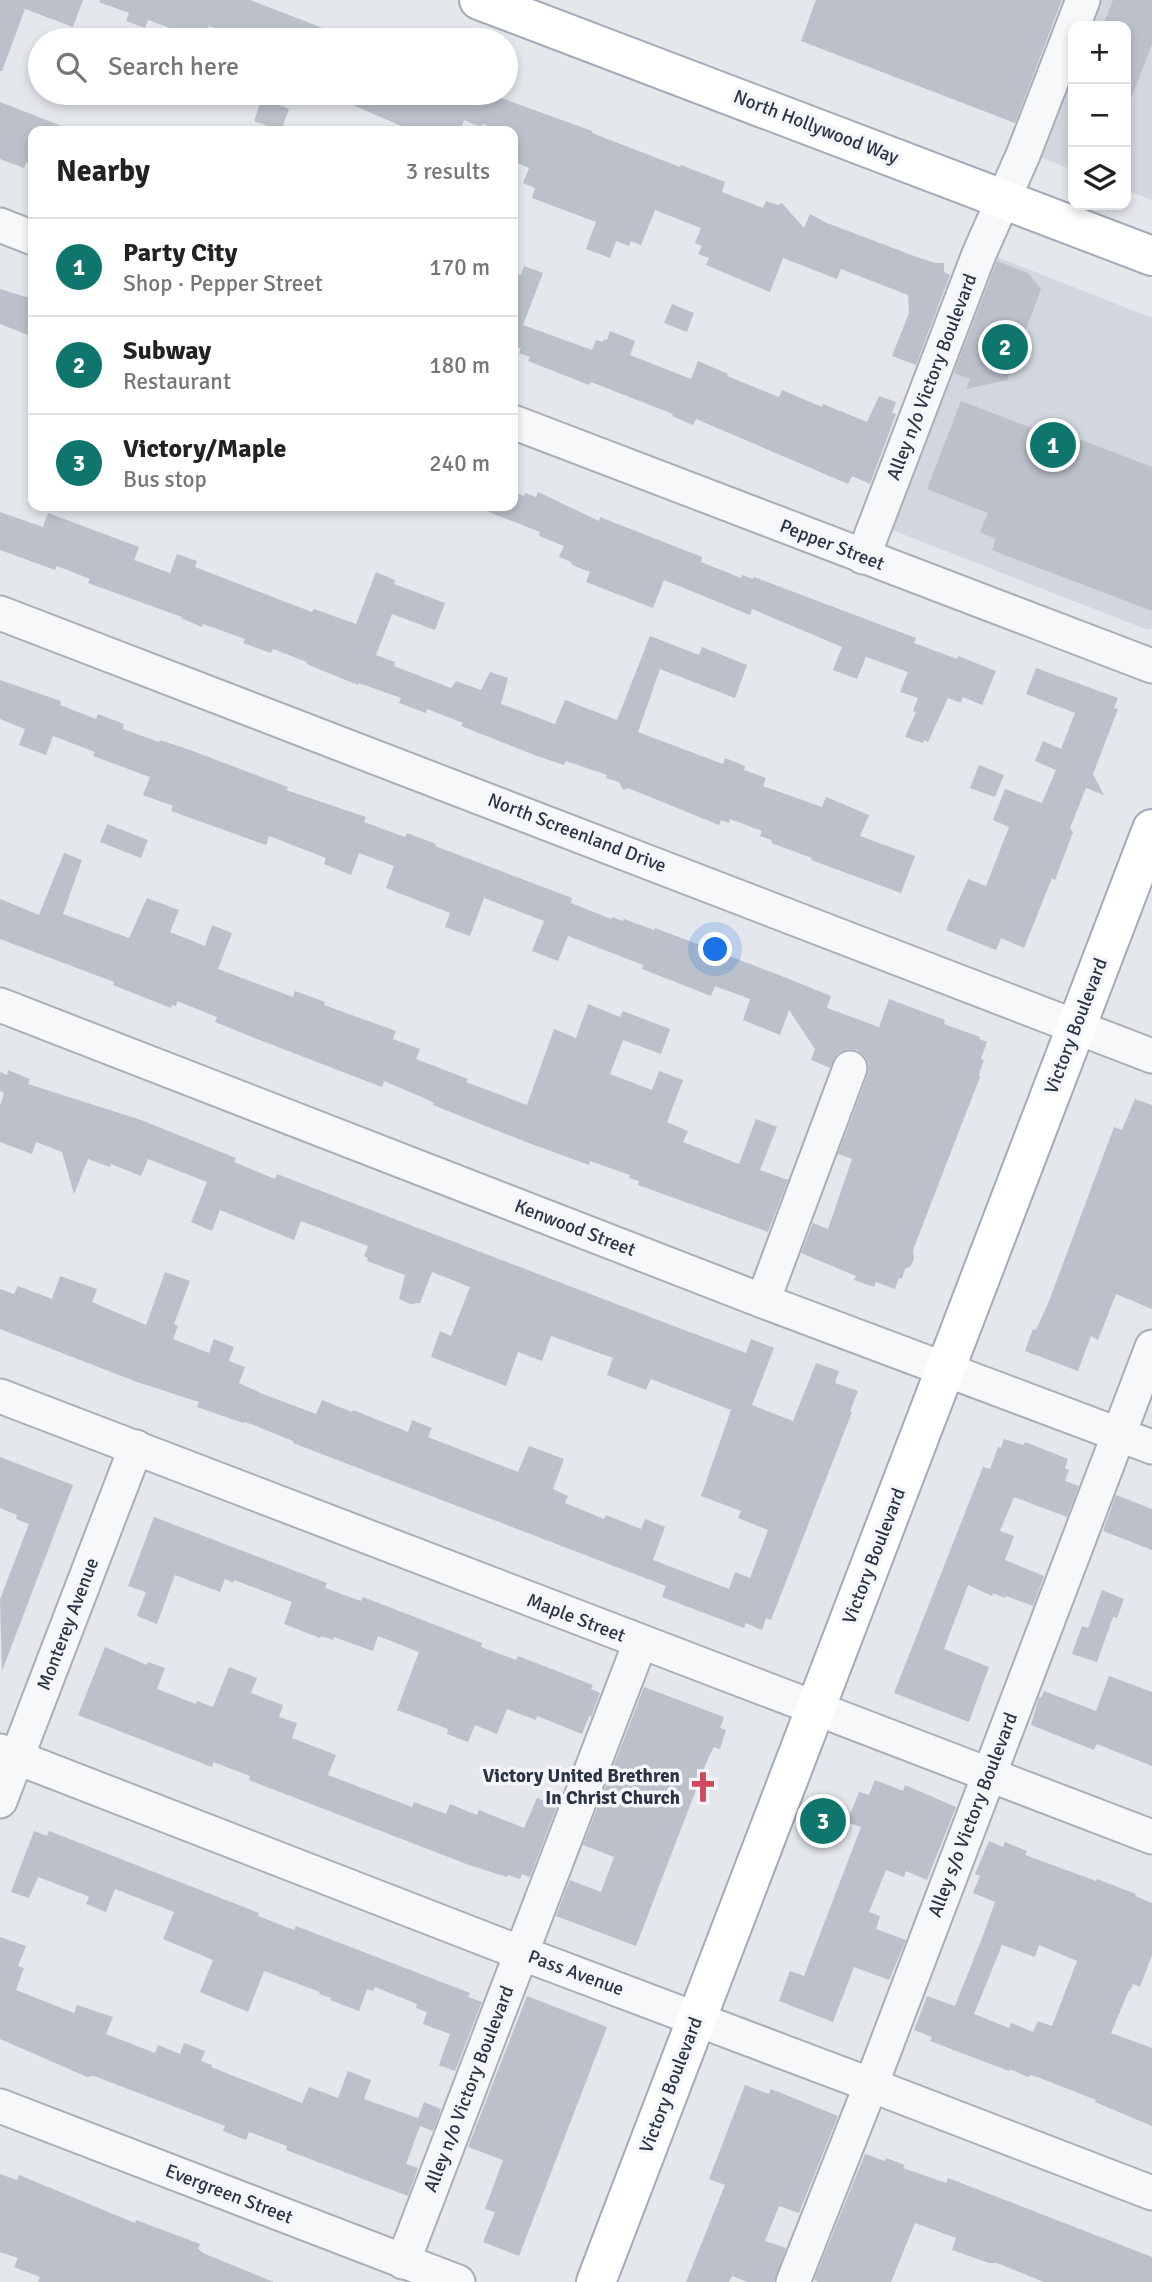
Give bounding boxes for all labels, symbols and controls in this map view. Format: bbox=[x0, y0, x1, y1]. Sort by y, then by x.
map controls bbox=[1068, 21, 1131, 210]
button: + bbox=[1068, 21, 1131, 84]
search box bbox=[28, 28, 518, 105]
icon: search bbox=[52, 48, 90, 86]
text: Search here bbox=[108, 51, 239, 83]
street label: North Hollywood Way bbox=[730, 84, 902, 170]
button: − bbox=[1068, 84, 1131, 147]
button: layers bbox=[1068, 147, 1131, 210]
text: Nearby bbox=[56, 153, 150, 190]
text: 3 results bbox=[406, 157, 490, 186]
text: Party City bbox=[123, 237, 237, 269]
text: 1 bbox=[73, 253, 85, 282]
text: 170 m bbox=[429, 253, 490, 282]
text: Shop · Pepper Street bbox=[123, 269, 323, 298]
street label: Alley n/o Victory Boulevard bbox=[881, 270, 983, 484]
pin: 2 bbox=[982, 321, 1028, 373]
text: Subway bbox=[123, 335, 211, 367]
text: 2 bbox=[73, 351, 85, 380]
text: 180 m bbox=[429, 351, 490, 380]
text: Restaurant bbox=[123, 367, 231, 396]
pin: 1 bbox=[1030, 419, 1076, 471]
text: Victory/Maple bbox=[123, 433, 286, 465]
text: 3 bbox=[73, 449, 85, 478]
text: 240 m bbox=[429, 449, 490, 478]
text: Bus stop bbox=[123, 465, 207, 494]
street label: Pepper Street bbox=[776, 514, 888, 576]
street label: North Screenland Drive bbox=[484, 788, 670, 878]
your location bbox=[698, 932, 732, 966]
street label: Victory Boulevard bbox=[1039, 955, 1113, 1097]
street label: Kenwood Street bbox=[511, 1194, 639, 1262]
street label: Victory Boulevard bbox=[837, 1485, 911, 1627]
street label: Monterey Avenue bbox=[32, 1554, 104, 1694]
street label: Maple Street bbox=[523, 1588, 629, 1648]
street label: Alley s/o Victory Boulevard bbox=[923, 1709, 1023, 1921]
place label: Victory United Brethren In Christ Church bbox=[483, 1764, 680, 1810]
church icon: Victory United Brethren In Christ Church bbox=[686, 1770, 720, 1804]
pin: 3 bbox=[800, 1795, 846, 1847]
street label: Pass Avenue bbox=[525, 1945, 627, 2001]
street label: Alley n/o Victory Boulevard bbox=[418, 1982, 520, 2196]
street label: Victory Boulevard bbox=[634, 2014, 708, 2156]
street label: Evergreen Street bbox=[162, 2159, 297, 2229]

